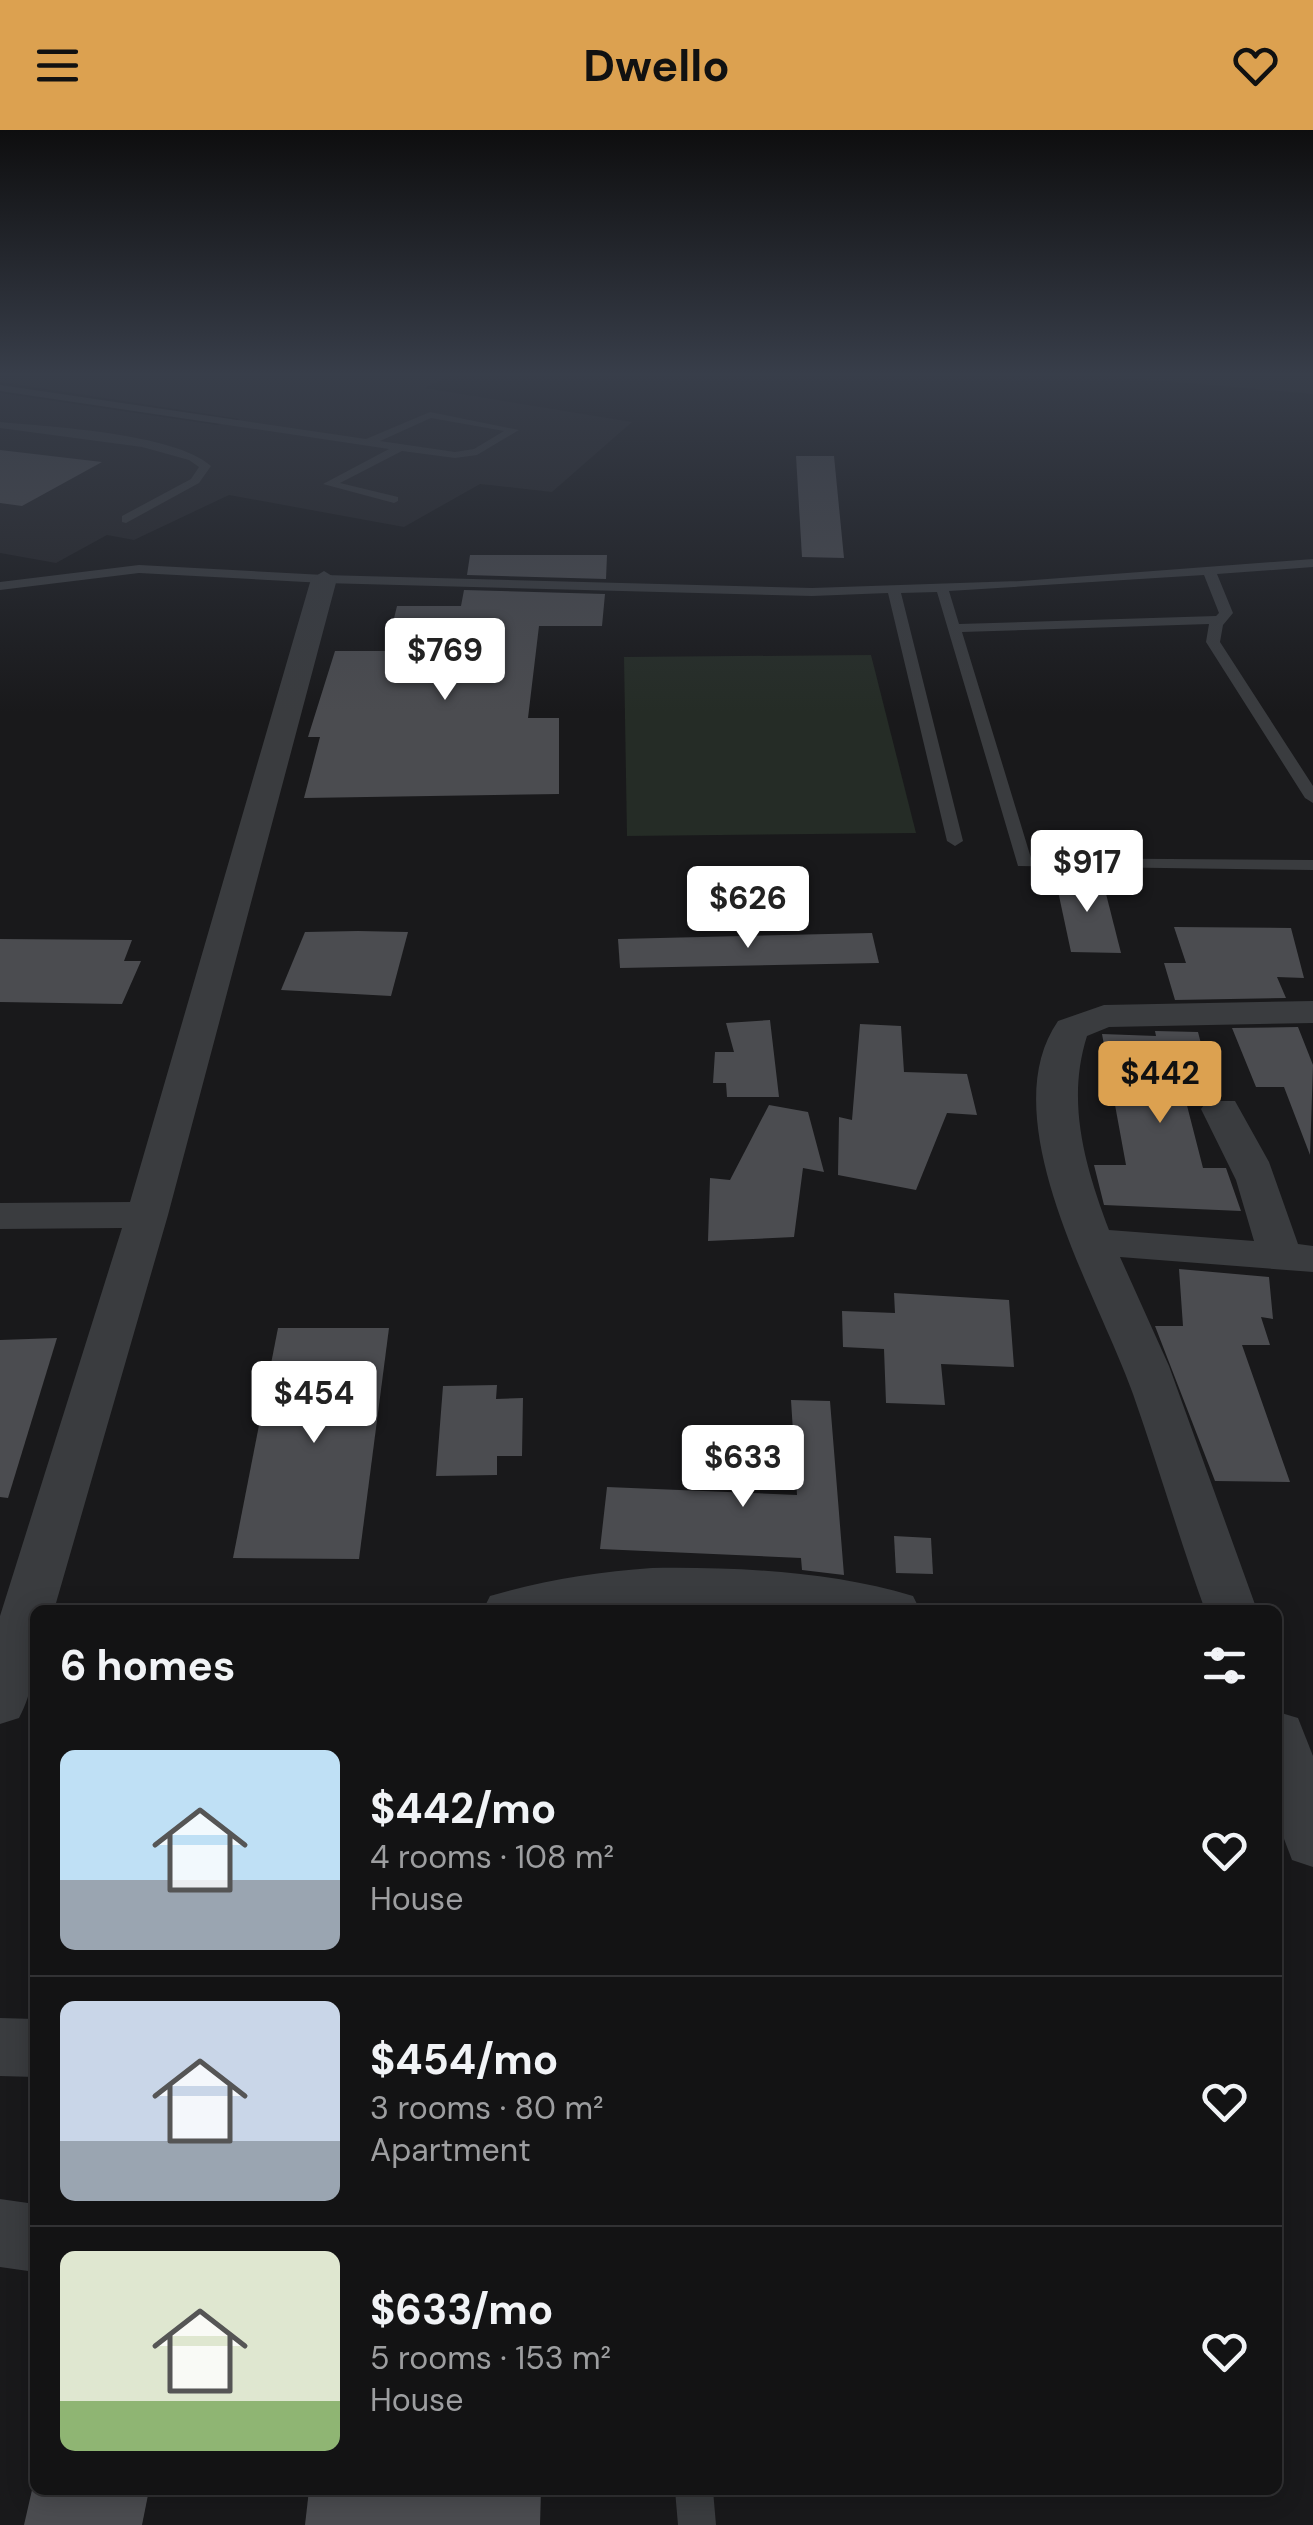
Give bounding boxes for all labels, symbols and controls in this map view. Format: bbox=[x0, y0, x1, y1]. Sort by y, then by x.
text: Dwello bbox=[583, 36, 730, 95]
icon: menu bbox=[30, 38, 85, 93]
icon: heart bbox=[1228, 38, 1283, 93]
pin: $769 bbox=[386, 618, 504, 703]
text: $769 bbox=[407, 629, 483, 671]
pin: $917 bbox=[1028, 830, 1146, 915]
text: $917 bbox=[1053, 841, 1121, 883]
pin: $626 bbox=[689, 866, 807, 951]
text: $626 bbox=[709, 877, 787, 919]
pin: $442 bbox=[1101, 1041, 1219, 1126]
text: $442 bbox=[1120, 1052, 1200, 1094]
pin: $454 bbox=[255, 1361, 373, 1446]
text: $454 bbox=[274, 1372, 354, 1414]
pin: $633 bbox=[684, 1425, 802, 1510]
text: $633 bbox=[704, 1436, 782, 1478]
text: 6 homes bbox=[60, 1638, 235, 1693]
icon: filters bbox=[1197, 1638, 1252, 1693]
text: $442/mo bbox=[370, 1781, 556, 1836]
icon: home bbox=[140, 1790, 260, 1910]
icon: heart bbox=[1197, 1823, 1252, 1878]
text: 4 rooms · 108 m² bbox=[370, 1836, 614, 1878]
text: House bbox=[370, 1878, 463, 1920]
text: $454/mo bbox=[370, 2032, 558, 2087]
icon: home bbox=[140, 2041, 260, 2161]
icon: heart bbox=[1197, 2074, 1252, 2129]
text: 3 rooms · 80 m² bbox=[370, 2087, 603, 2129]
text: Apartment bbox=[370, 2129, 531, 2171]
text: $633/mo bbox=[370, 2282, 553, 2337]
icon: home bbox=[140, 2291, 260, 2411]
icon: heart bbox=[1197, 2324, 1252, 2379]
text: 5 rooms · 153 m² bbox=[370, 2337, 611, 2379]
text: House bbox=[370, 2379, 463, 2421]

